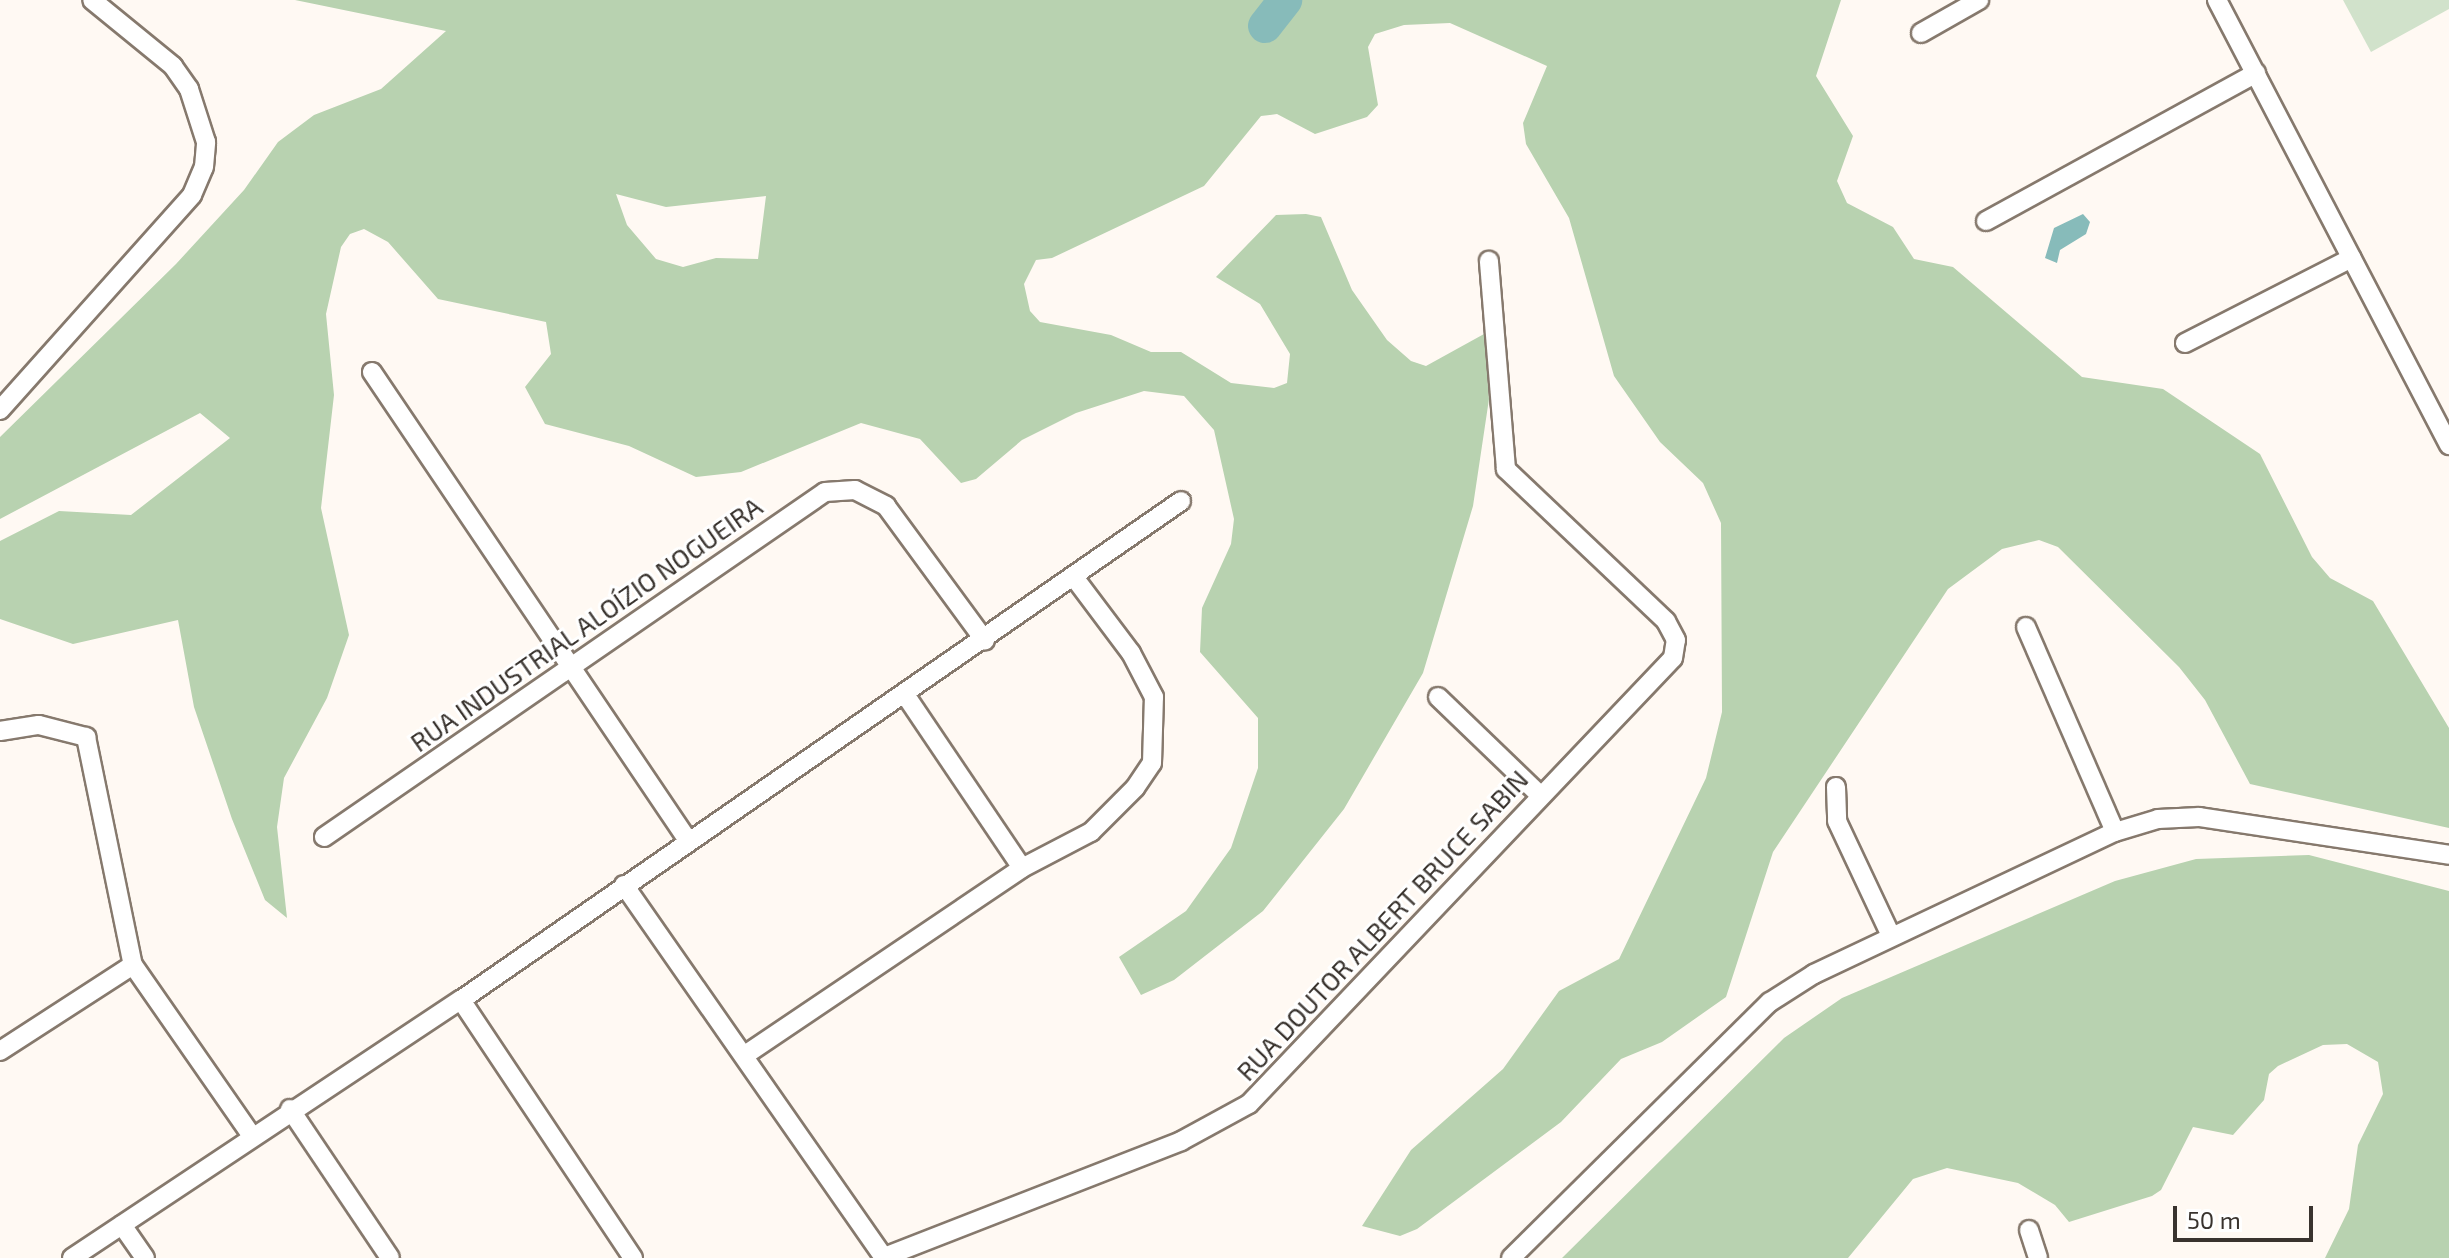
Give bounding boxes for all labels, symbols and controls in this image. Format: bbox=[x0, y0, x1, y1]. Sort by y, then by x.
street label: RUA INDUSTRIAL ALOÍZIO NOGUEIRA bbox=[403, 490, 769, 758]
street label: RUA DOUTOR ALBERT BRUCE SABIN bbox=[1229, 763, 1535, 1087]
scale bar bbox=[2177, 1190, 2317, 1240]
text: 50 m bbox=[2187, 1205, 2241, 1234]

